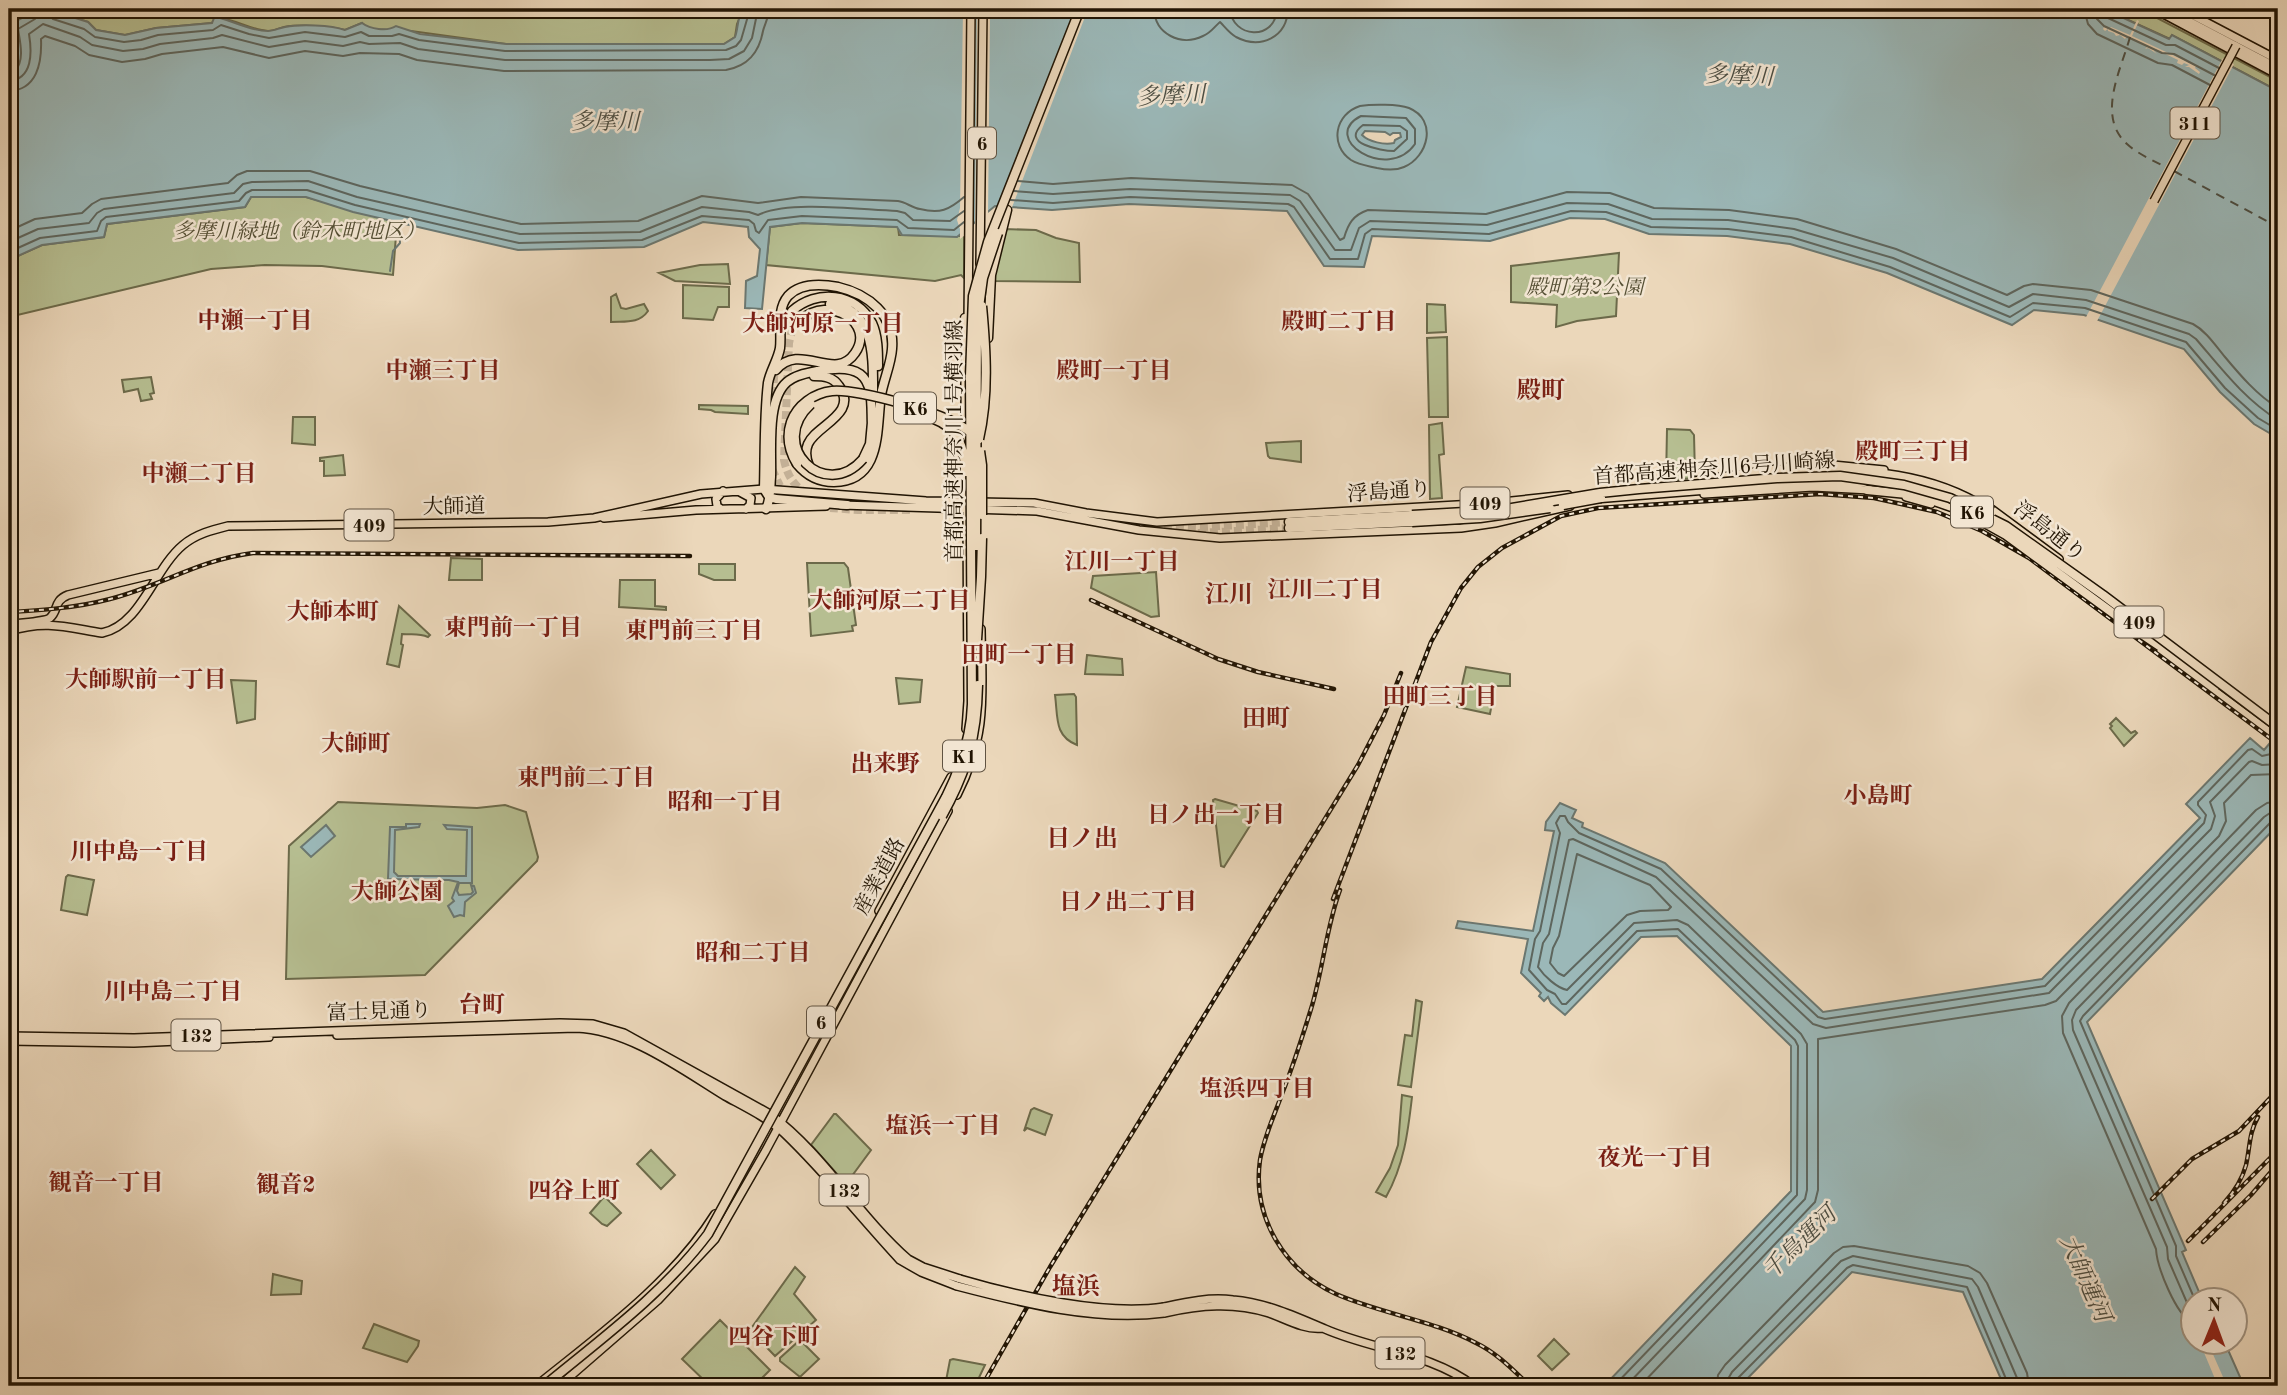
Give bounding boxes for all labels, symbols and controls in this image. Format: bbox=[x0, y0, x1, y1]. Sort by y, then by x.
water label: 多摩川 bbox=[1704, 62, 1777, 89]
water label: 多摩川 bbox=[1136, 81, 1209, 110]
road number: 311 bbox=[2170, 108, 2220, 139]
water label: 多摩川 bbox=[571, 109, 643, 134]
road number: 6 bbox=[968, 127, 996, 158]
park label: 多摩川緑地（鈴木町地区） bbox=[173, 220, 425, 243]
park label: 殿町第2公園 bbox=[1526, 276, 1647, 299]
district label: 中瀬一丁目 bbox=[198, 308, 313, 333]
district label: 殿町二丁目 bbox=[1282, 309, 1397, 334]
district label: 大師河原一丁目 bbox=[743, 311, 904, 336]
street label: 首都高速神奈川1号横羽線 bbox=[943, 319, 966, 563]
district label: 中瀬三丁目 bbox=[386, 358, 501, 383]
district label: 殿町一丁目 bbox=[1057, 358, 1172, 383]
district label: 殿町 bbox=[1517, 378, 1565, 404]
road number: K6 bbox=[894, 392, 936, 424]
district label: 殿町三丁目 bbox=[1856, 439, 1971, 464]
street label: 首都高速神奈川6号川崎線 bbox=[1592, 449, 1836, 488]
district label: 中瀬二丁目 bbox=[142, 461, 257, 486]
street label: 浮島通り bbox=[1346, 477, 1432, 506]
road number: 409 bbox=[1460, 488, 1510, 518]
street label: 大師道 bbox=[422, 494, 486, 519]
road number: K6 bbox=[1951, 496, 1993, 527]
street label: 浮島通り bbox=[2010, 496, 2090, 566]
road number: 409 bbox=[344, 510, 394, 540]
district label: 江川一丁目 bbox=[1065, 549, 1180, 574]
district label: 江川二丁目 bbox=[1268, 577, 1383, 602]
district label: 江川 bbox=[1205, 581, 1253, 608]
district label: 大師河原二丁目 bbox=[810, 588, 971, 613]
district label: 大師本町 bbox=[287, 599, 379, 624]
road number: 409 bbox=[2114, 607, 2164, 638]
district label: 東門前一丁目 bbox=[444, 615, 582, 640]
district label: 東門前三丁目 bbox=[625, 618, 763, 643]
district label: 田町一丁目 bbox=[962, 642, 1077, 667]
district label: 大師駅前一丁目 bbox=[66, 667, 227, 692]
district label: 田町三丁目 bbox=[1383, 684, 1498, 709]
district label: 田町 bbox=[1242, 706, 1290, 732]
district label: 大師町 bbox=[322, 731, 391, 756]
road number: K1 bbox=[943, 740, 985, 772]
district label: 出来野 bbox=[851, 751, 921, 776]
district label: 東門前二丁目 bbox=[517, 765, 655, 790]
district label: 小島町 bbox=[1844, 783, 1913, 808]
district label: 昭和一丁目 bbox=[668, 789, 783, 814]
district label: 日ノ出一丁目 bbox=[1147, 802, 1285, 827]
district label: 日ノ出 bbox=[1046, 825, 1118, 852]
street label: 産業道路 bbox=[850, 834, 909, 919]
district label: 川中島一丁目 bbox=[70, 839, 208, 864]
district label: 大師公園 bbox=[351, 879, 443, 904]
district label: 日ノ出二丁目 bbox=[1059, 889, 1197, 914]
district label: 昭和二丁目 bbox=[696, 940, 811, 965]
district label: 川中島二丁目 bbox=[104, 979, 242, 1004]
district label: 台町 bbox=[459, 992, 505, 1017]
street label: 富士見通り bbox=[326, 998, 432, 1025]
road number: 6 bbox=[807, 1006, 835, 1038]
road number: 132 bbox=[172, 1020, 220, 1050]
district label: 塩浜四丁目 bbox=[1200, 1076, 1315, 1101]
district label: 塩浜一丁目 bbox=[886, 1113, 1001, 1138]
district label: 夜光一丁目 bbox=[1598, 1145, 1713, 1170]
district label: 観音一丁目 bbox=[49, 1170, 164, 1195]
district label: 観音2 bbox=[256, 1172, 316, 1197]
road number: 132 bbox=[820, 1174, 868, 1206]
district label: 四谷上町 bbox=[528, 1178, 620, 1203]
water label: 千鳥運河 bbox=[1758, 1199, 1844, 1283]
water label: 大師運河 bbox=[2055, 1231, 2117, 1329]
district label: 塩浜 bbox=[1052, 1273, 1100, 1300]
north arrow bbox=[2178, 1286, 2248, 1356]
text: N bbox=[2207, 1297, 2222, 1316]
district label: 四谷下町 bbox=[728, 1324, 820, 1349]
road number: 132 bbox=[1376, 1338, 1424, 1368]

